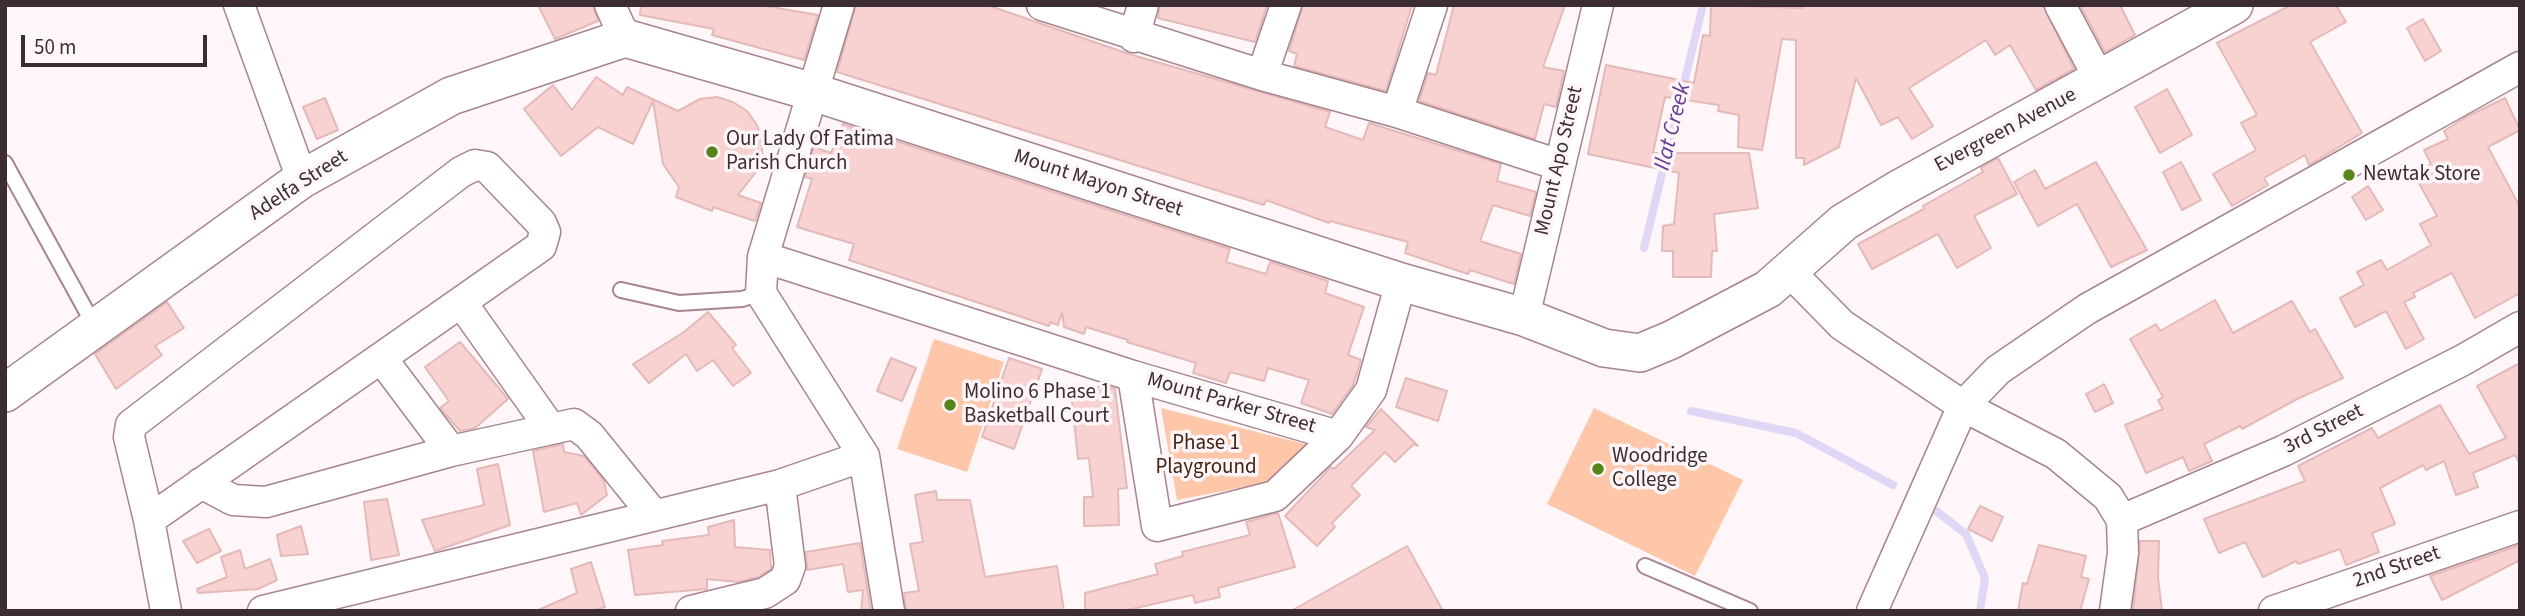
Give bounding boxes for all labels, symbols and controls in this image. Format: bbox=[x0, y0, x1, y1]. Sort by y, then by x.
scale bar bbox=[24, 21, 210, 65]
text: 50 m bbox=[34, 32, 76, 62]
water label: Ilat Creek bbox=[1650, 80, 1698, 174]
street label: Evergreen Avenue bbox=[1931, 83, 2081, 179]
street label: Mount Apo Street bbox=[1531, 84, 1589, 238]
place label: Our Lady Of Fatima Parish Church bbox=[726, 127, 894, 177]
marker: Our Lady Of Fatima Parish Church bbox=[704, 144, 720, 160]
street label: Adelfa Street bbox=[245, 145, 353, 227]
street label: Mount Mayon Street bbox=[1010, 145, 1186, 223]
place label: Newtak Store bbox=[2363, 162, 2480, 188]
marker: Newtak Store bbox=[2341, 167, 2357, 183]
street label: Mount Parker Street bbox=[1144, 368, 1318, 440]
place label: Molino 6 Phase 1 Basketball Court bbox=[964, 380, 1111, 430]
marker: Molino 6 Phase 1 Basketball Court bbox=[942, 397, 958, 413]
street label: 3rd Street bbox=[2280, 399, 2368, 461]
park label: Phase 1 Playground bbox=[1155, 431, 1257, 481]
place label: Woodridge College bbox=[1612, 444, 1708, 494]
marker: Woodridge College bbox=[1590, 461, 1606, 477]
street label: 2nd Street bbox=[2350, 541, 2444, 595]

